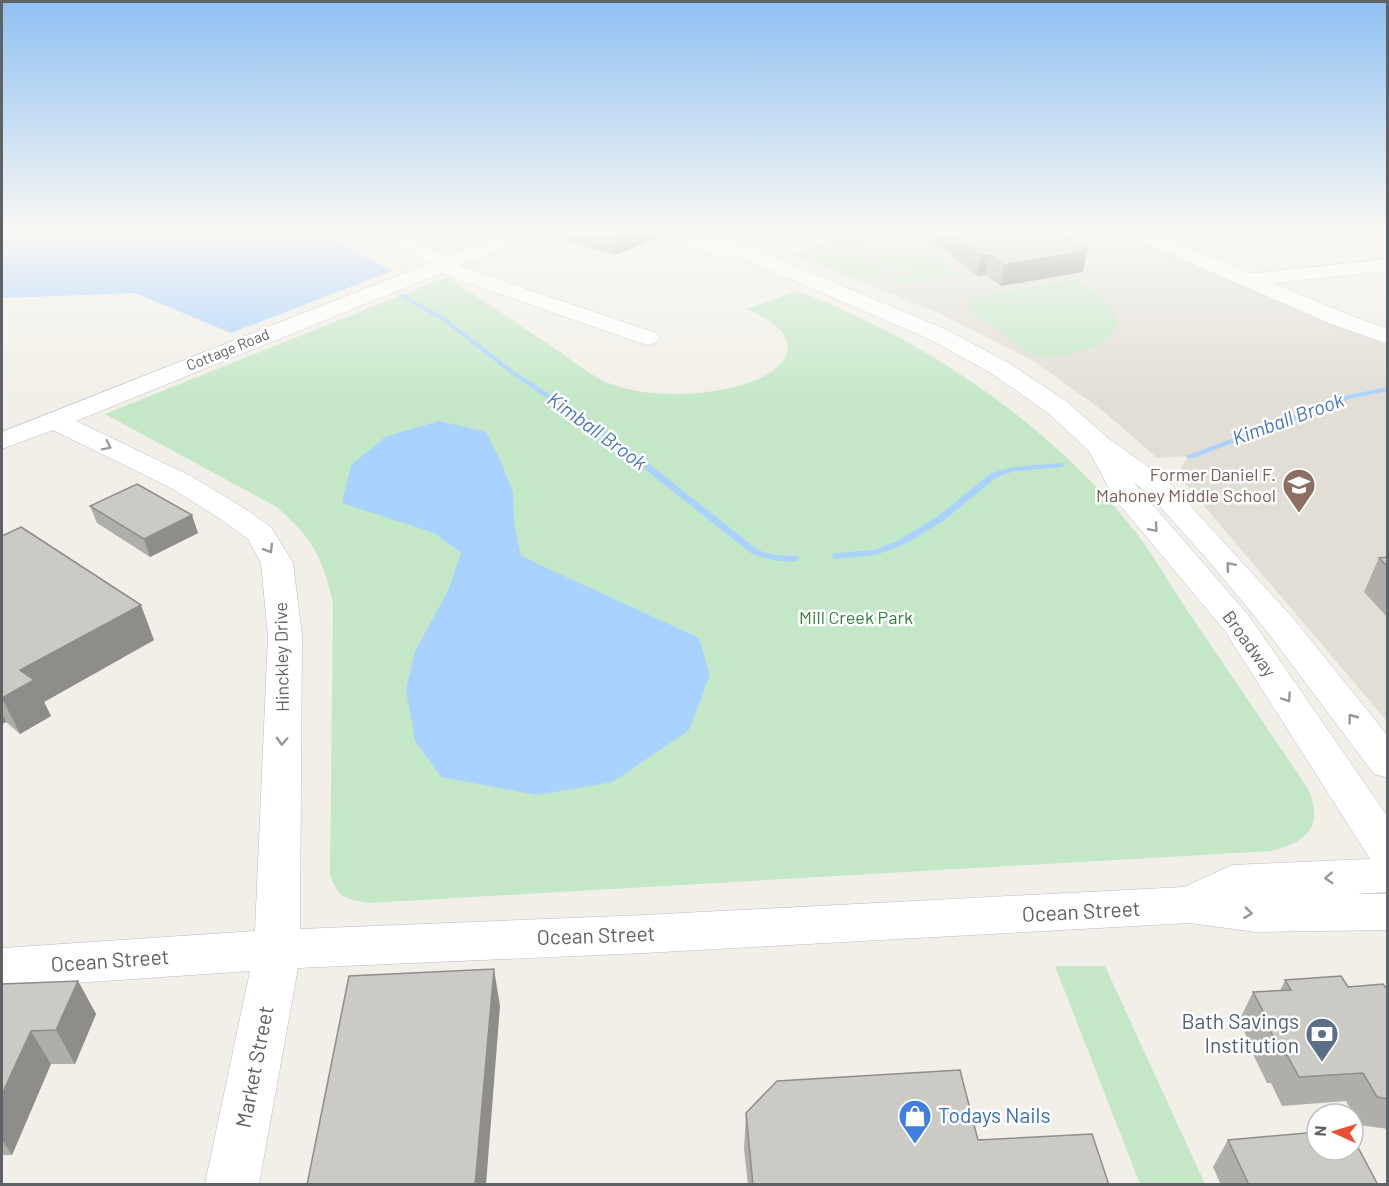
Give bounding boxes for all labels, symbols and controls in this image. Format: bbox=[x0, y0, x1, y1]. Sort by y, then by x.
street label: Cottage Road bbox=[183, 324, 272, 374]
water label: Kimball Brook bbox=[543, 386, 652, 474]
water label: Kimball Brook bbox=[1229, 387, 1347, 449]
one-way arrow bbox=[100, 439, 111, 450]
place label: Former Daniel F. Mahoney Middle School bbox=[1096, 463, 1276, 506]
school or university icon: Former Daniel F. Mahoney Middle School bbox=[1281, 467, 1317, 514]
one-way arrow bbox=[1147, 521, 1158, 532]
one-way arrow bbox=[262, 543, 274, 553]
one-way arrow bbox=[1226, 562, 1237, 573]
street label: Hinckley Drive bbox=[269, 602, 293, 712]
park label: Mill Creek Park bbox=[799, 606, 913, 628]
street label: Broadway bbox=[1218, 606, 1281, 681]
one-way arrow bbox=[1280, 691, 1291, 702]
one-way arrow bbox=[1348, 713, 1359, 724]
one-way arrow bbox=[275, 737, 288, 746]
one-way arrow bbox=[1325, 871, 1334, 884]
street label: Ocean Street bbox=[1021, 895, 1141, 926]
one-way arrow bbox=[1243, 906, 1252, 919]
street label: Ocean Street bbox=[536, 920, 656, 949]
street label: Ocean Street bbox=[50, 943, 170, 976]
street label: Market Street bbox=[229, 1004, 278, 1130]
place label: Bath Savings Institution bbox=[1181, 1008, 1299, 1057]
bank icon: Bath Savings Institution bbox=[1304, 1016, 1340, 1063]
shop icon: Todays Nails bbox=[897, 1098, 933, 1145]
place label: Todays Nails bbox=[938, 1102, 1051, 1127]
north arrow bbox=[1305, 1102, 1365, 1162]
text: N bbox=[1310, 1125, 1329, 1137]

